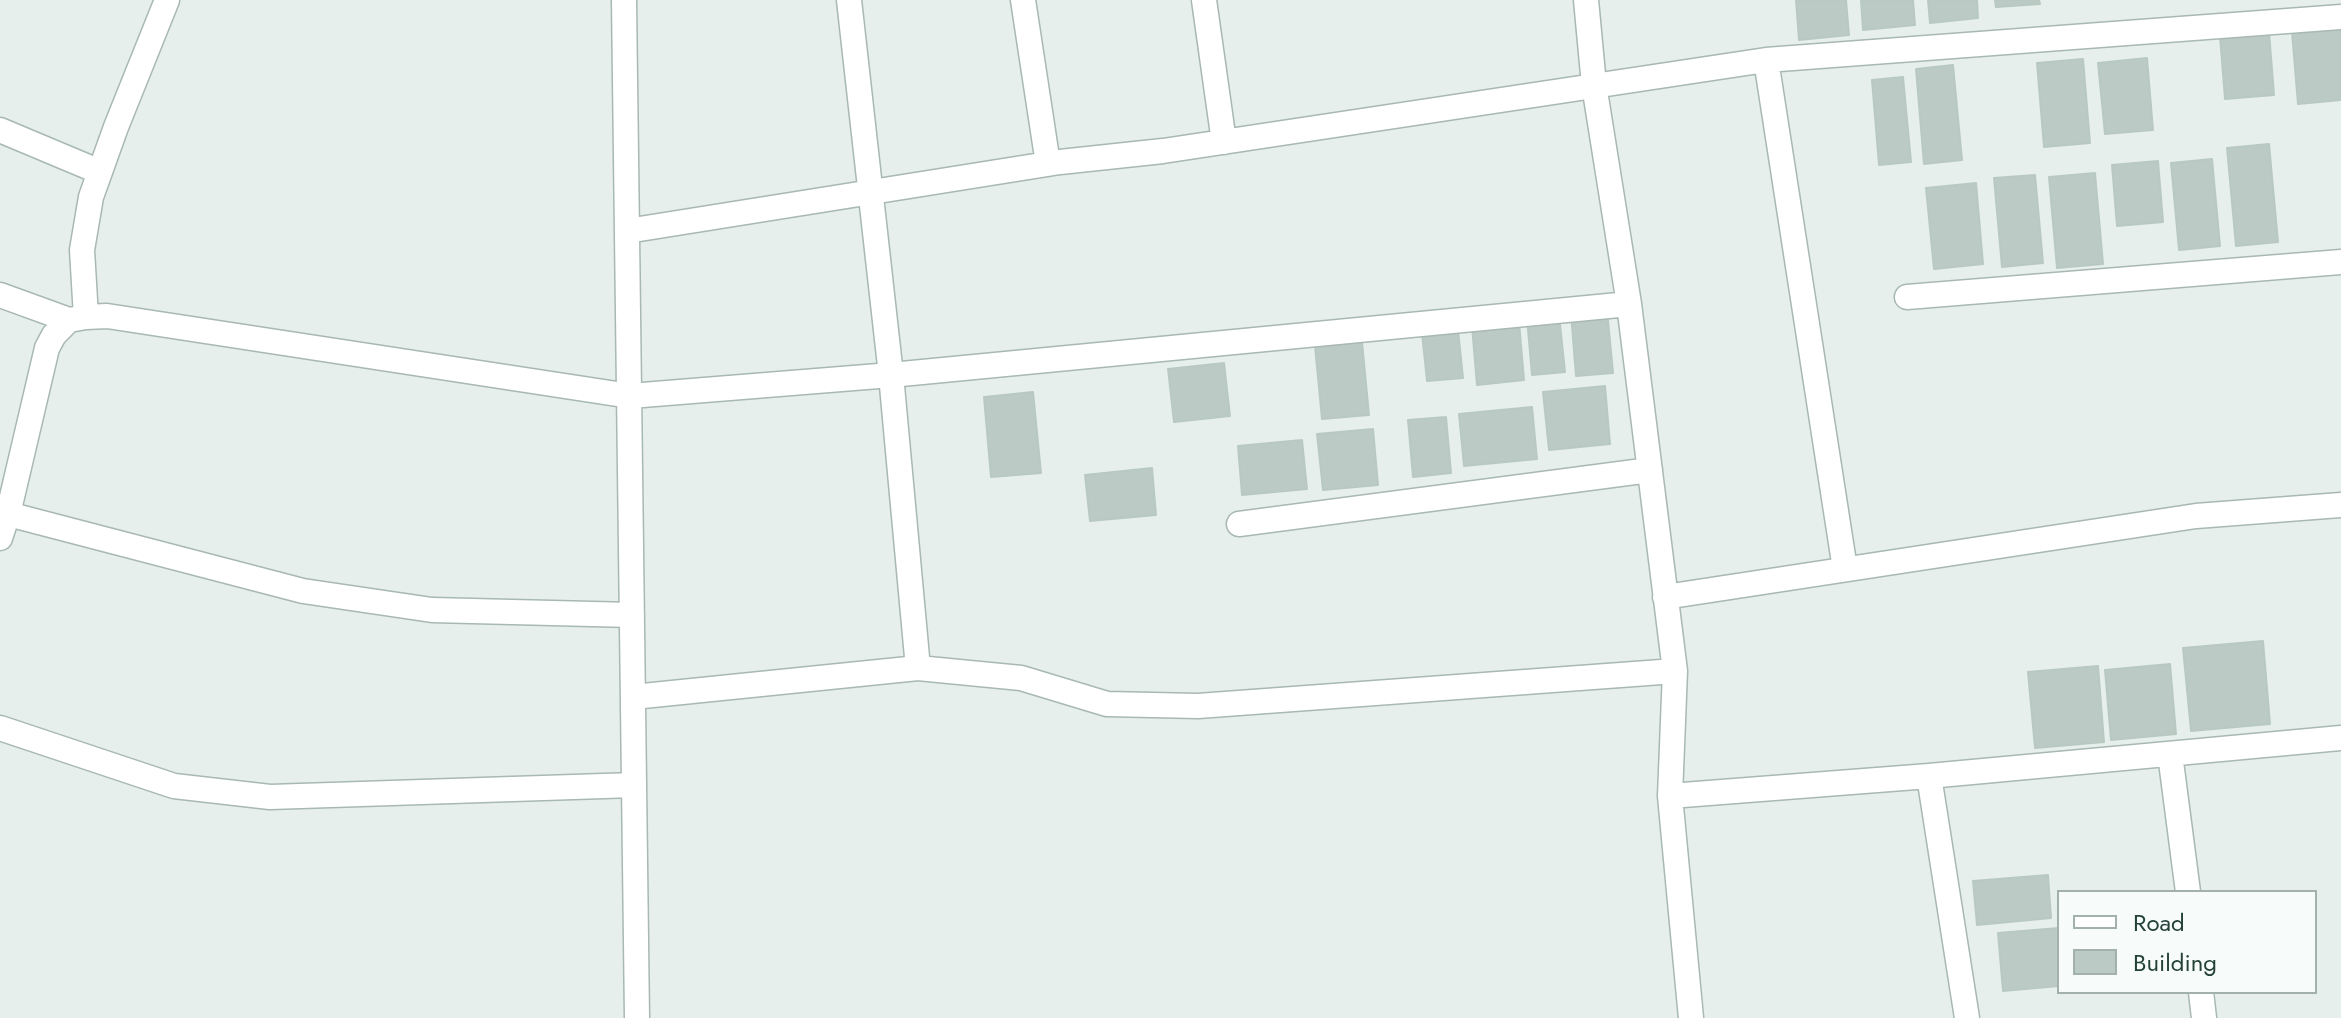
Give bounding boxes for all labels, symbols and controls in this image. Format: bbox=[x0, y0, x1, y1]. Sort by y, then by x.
legend bbox=[2057, 890, 2317, 994]
text: Road bbox=[2133, 905, 2185, 940]
text: Building bbox=[2133, 945, 2217, 980]

